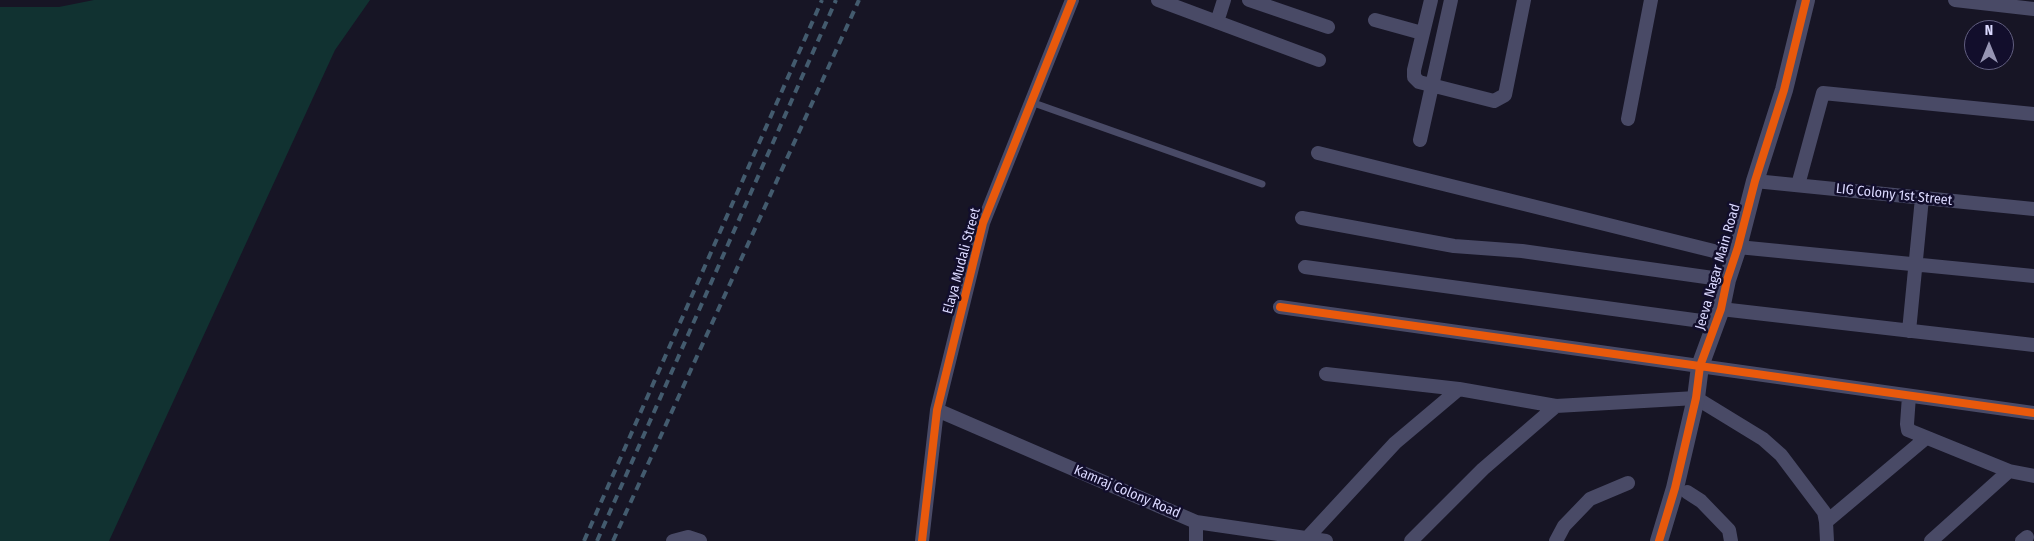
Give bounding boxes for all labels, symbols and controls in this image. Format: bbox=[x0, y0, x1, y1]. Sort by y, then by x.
north arrow bbox=[1964, 20, 2014, 70]
text: N bbox=[1985, 22, 1993, 39]
street label: LIG Colony 1st Street bbox=[1835, 181, 1953, 209]
street label: Jeeva Nagar Main Road bbox=[1692, 202, 1744, 332]
street label: Elaya Mudali Street bbox=[940, 206, 984, 316]
street label: Kamraj Colony Road bbox=[1071, 462, 1183, 522]

